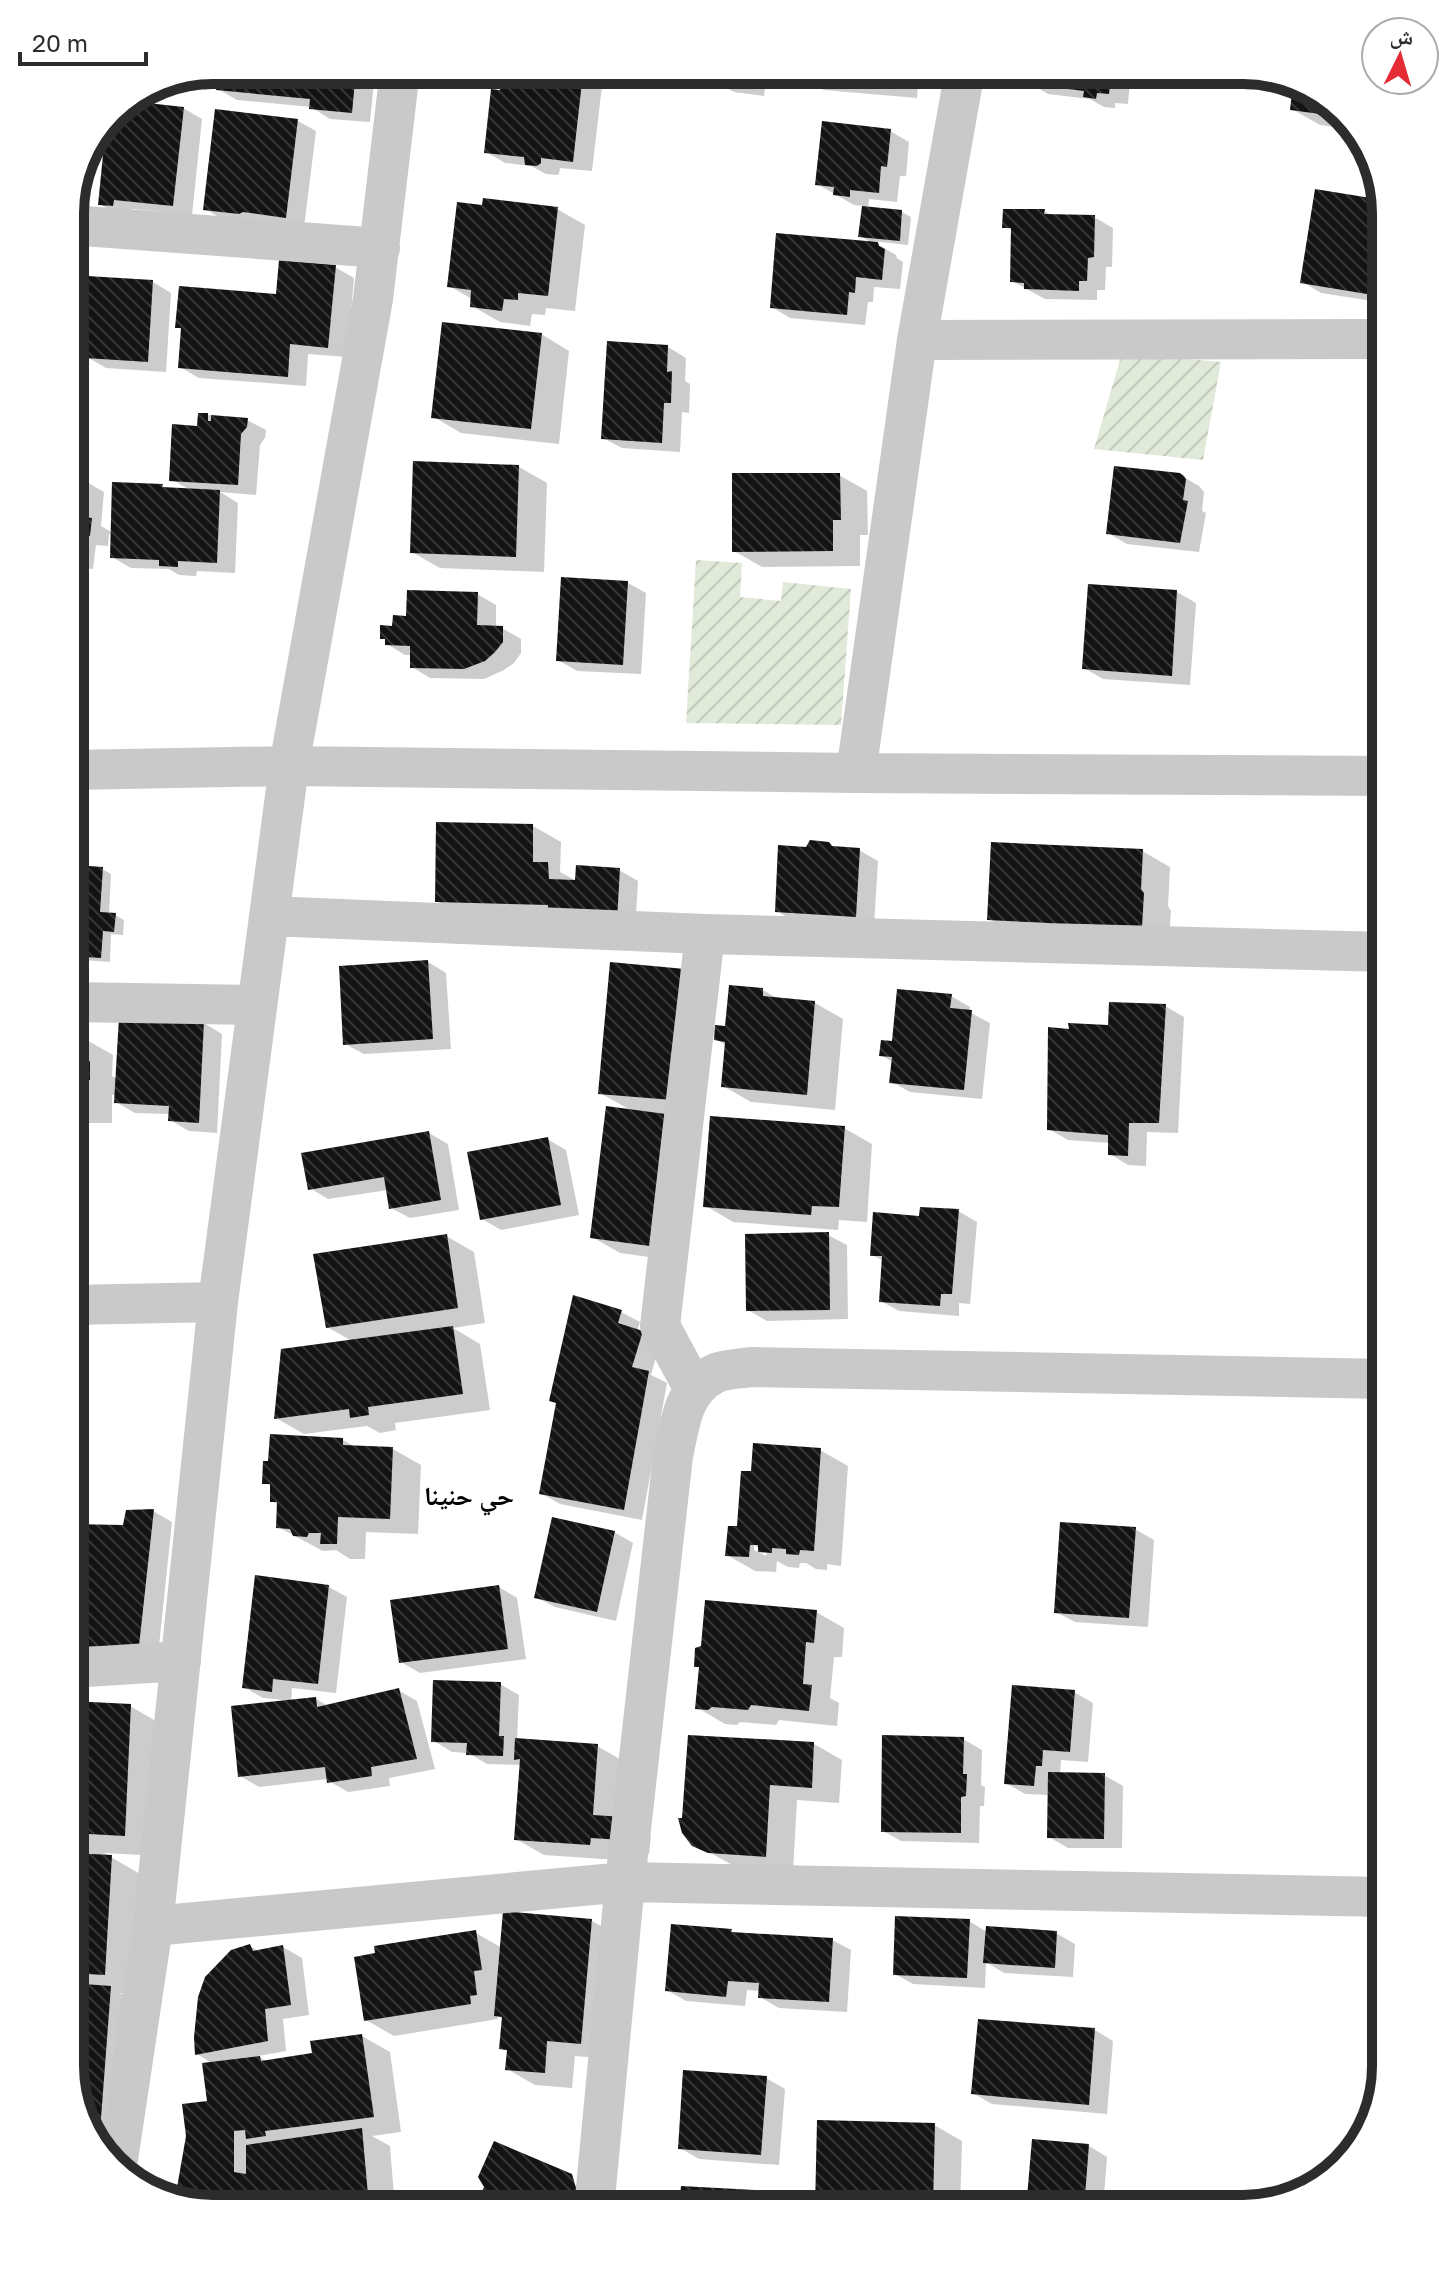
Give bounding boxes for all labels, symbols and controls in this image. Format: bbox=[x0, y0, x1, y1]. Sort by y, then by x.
scale bar bbox=[20, 16, 146, 66]
north arrow bbox=[1360, 16, 1440, 96]
text: ش bbox=[1389, 21, 1415, 51]
text: 20 m bbox=[32, 28, 88, 57]
district label: حي حنينا bbox=[424, 1480, 514, 1516]

